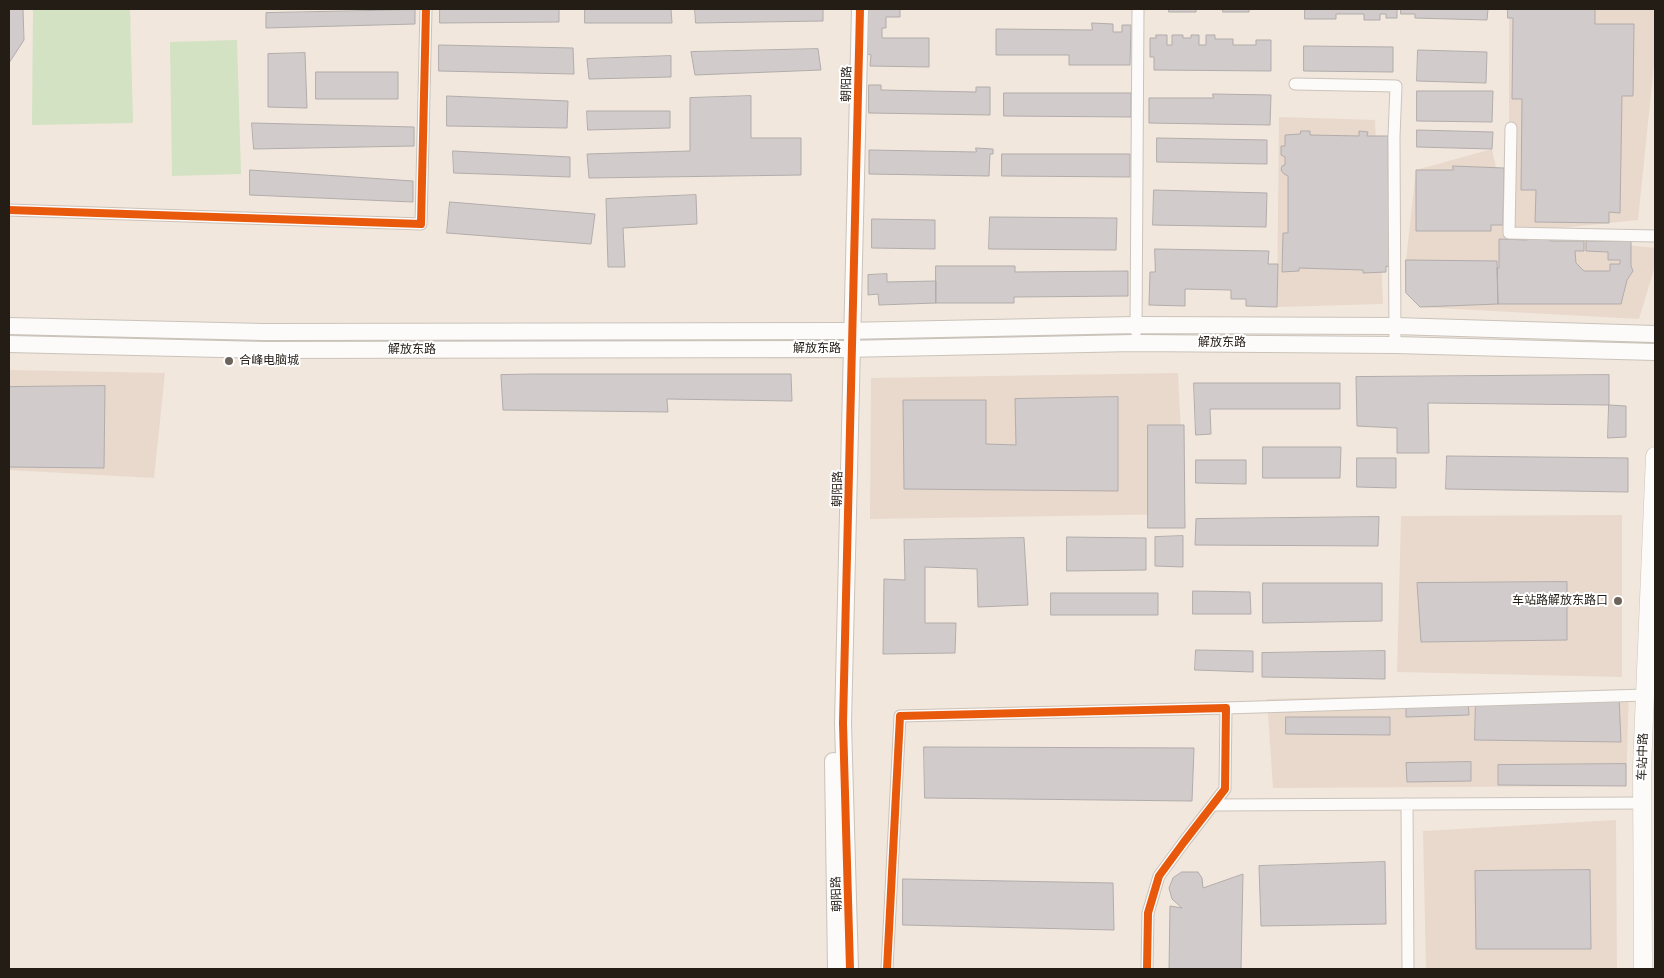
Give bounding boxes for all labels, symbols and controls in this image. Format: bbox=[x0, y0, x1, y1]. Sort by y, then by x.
street label: 朝阳路 bbox=[839, 66, 855, 102]
street label: 解放东路 bbox=[1198, 336, 1246, 350]
street label: 解放东路 bbox=[793, 342, 841, 356]
street label: 解放东路 bbox=[388, 343, 436, 357]
place label: 合峰电脑城 bbox=[239, 354, 299, 368]
marker: 合峰电脑城 bbox=[223, 355, 235, 367]
street label: 朝阳路 bbox=[830, 471, 846, 507]
place label: 车站路解放东路口 bbox=[1512, 594, 1608, 608]
marker: 车站路解放东路口 bbox=[1612, 595, 1624, 607]
street label: 车站中路 bbox=[1635, 733, 1651, 781]
street label: 朝阳路 bbox=[829, 876, 845, 912]

